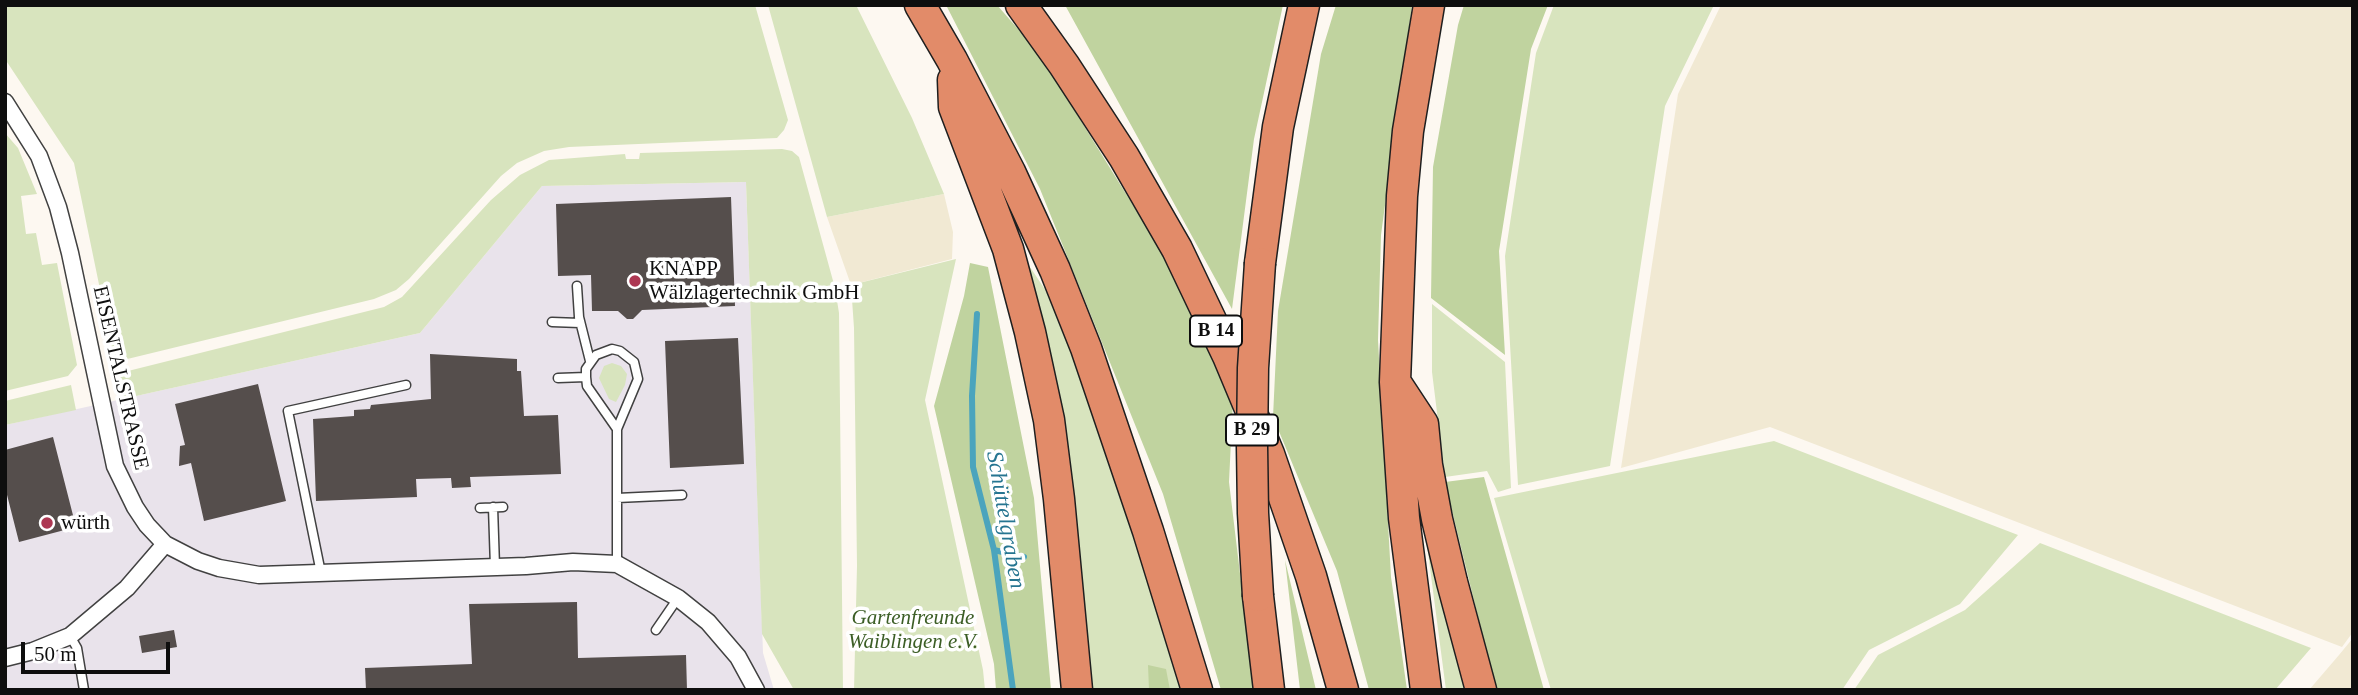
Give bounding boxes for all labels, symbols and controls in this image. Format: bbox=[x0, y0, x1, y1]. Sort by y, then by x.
place label: KNAPP Wälzlagertechnik GmbH bbox=[649, 256, 859, 306]
marker: KNAPP Wälzlagertechnik GmbH bbox=[627, 273, 643, 289]
street label: EISENTALSTRASSE bbox=[87, 283, 153, 473]
road number: B 14 bbox=[1190, 316, 1242, 346]
road number: B 29 bbox=[1226, 414, 1278, 446]
water label: Schüttelgraben bbox=[979, 449, 1031, 591]
place label: würth bbox=[61, 510, 110, 536]
marker: würth bbox=[39, 515, 55, 531]
park label: Gartenfreunde Waiblingen e.V. bbox=[848, 605, 978, 655]
scale bar bbox=[24, 628, 173, 672]
text: 50 m bbox=[34, 642, 77, 666]

